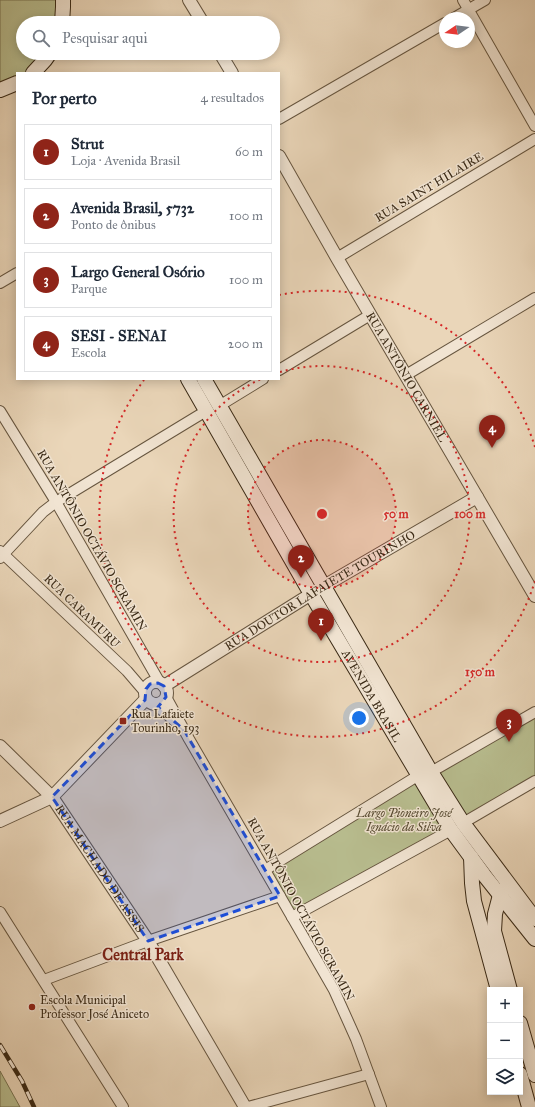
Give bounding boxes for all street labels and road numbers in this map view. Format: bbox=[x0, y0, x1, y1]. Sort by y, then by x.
street label: RUA SAINT HILAIRE bbox=[372, 149, 486, 225]
street label: RUA ANTÔNIO CARNIEL bbox=[363, 309, 450, 444]
street label: RUA ANTÔNIO OCTÁVIO SCRAMIN bbox=[34, 446, 151, 633]
street label: RUA DOUTOR LAFAIETE TOURINHO bbox=[222, 528, 418, 653]
street label: RUA CARAMURU bbox=[41, 571, 123, 651]
street label: AVENIDA BRASIL bbox=[338, 646, 404, 744]
street label: RUA MACHADO DE ASSIS bbox=[52, 802, 147, 935]
street label: RUA ANTÔNIO OCTÁVIO SCRAMIN bbox=[245, 815, 358, 1003]

